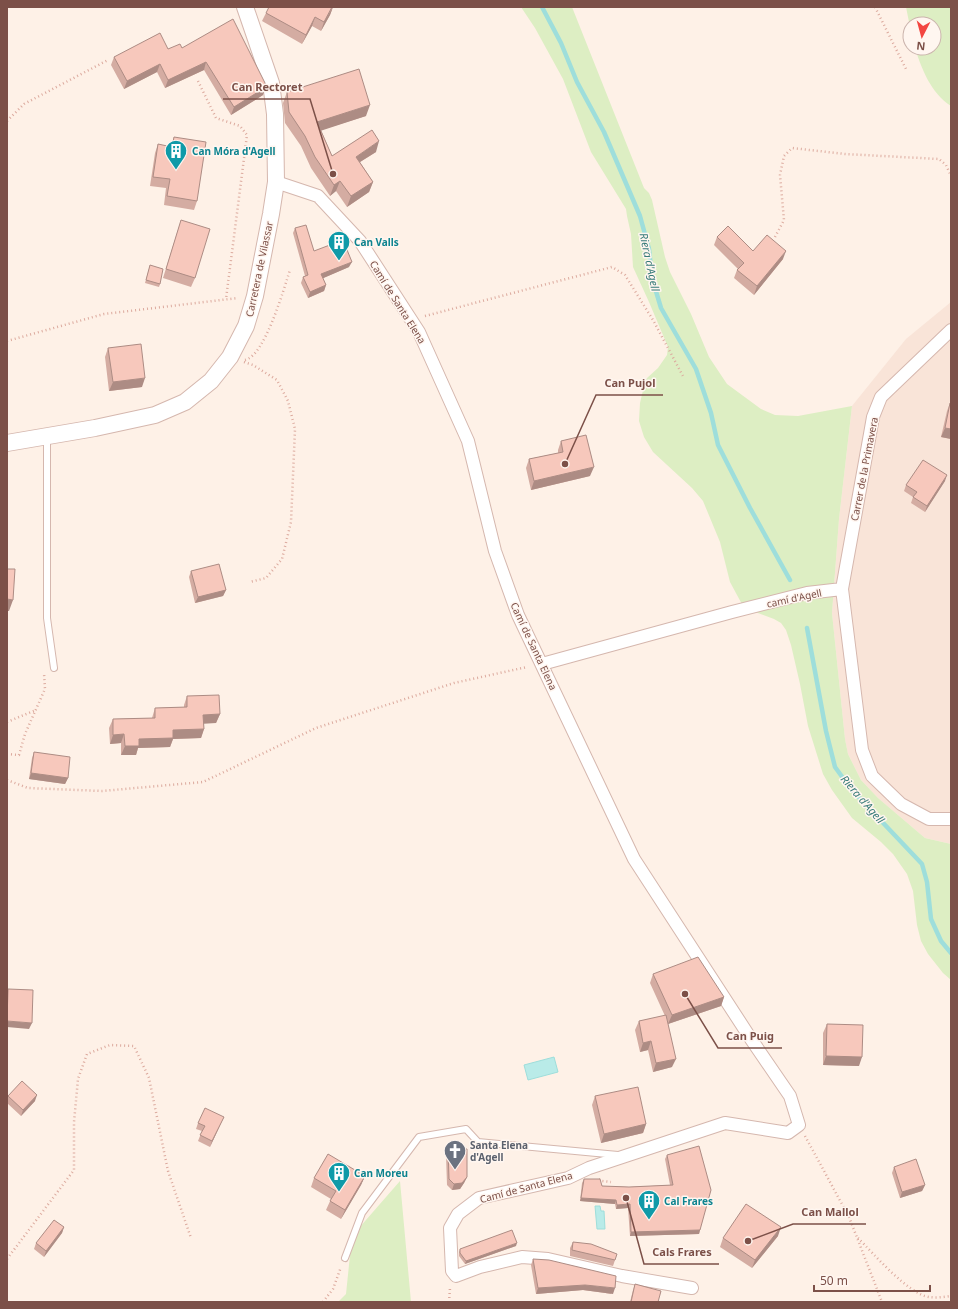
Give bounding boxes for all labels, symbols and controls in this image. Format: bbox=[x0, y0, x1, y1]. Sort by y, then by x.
north arrow bbox=[902, 16, 942, 56]
text: N bbox=[916, 39, 926, 54]
callout: Can Rectoret bbox=[223, 76, 310, 99]
text: Can Rectoret bbox=[232, 79, 303, 94]
building icon: Can Móra d'Agell bbox=[163, 138, 189, 171]
place label: Can Móra d'Agell bbox=[192, 144, 276, 158]
street label: Carretera de Vilassar bbox=[242, 220, 276, 318]
building icon: Can Valls bbox=[326, 229, 352, 262]
water label: Riera d'Agell bbox=[636, 231, 664, 294]
place label: Can Valls bbox=[354, 235, 399, 249]
street label: Camí de Santa Elena bbox=[367, 258, 429, 346]
callout: Can Pujol bbox=[596, 372, 663, 395]
text: Can Pujol bbox=[604, 375, 656, 390]
street label: Carrer de la Primavera bbox=[847, 416, 881, 522]
street label: camí d'Agell bbox=[765, 585, 823, 611]
street label: Camí de Santa Elena bbox=[507, 600, 561, 692]
water label: Riera d'Agell bbox=[838, 772, 889, 827]
callout: Can Puig bbox=[718, 1025, 782, 1048]
text: Can Puig bbox=[726, 1028, 774, 1043]
church icon: Santa Elena d'Agell bbox=[442, 1138, 468, 1171]
place label: Santa Elena d'Agell bbox=[470, 1138, 528, 1164]
building icon: Can Moreu bbox=[326, 1160, 352, 1193]
place label: Can Moreu bbox=[354, 1166, 408, 1180]
street label: Camí de Santa Elena bbox=[478, 1168, 574, 1206]
building icon: Cal Frares bbox=[636, 1188, 662, 1221]
place label: Cal Frares bbox=[664, 1194, 713, 1208]
callout: Can Mallol bbox=[793, 1201, 866, 1224]
text: Can Mallol bbox=[801, 1204, 859, 1219]
callout: Cals Frares bbox=[644, 1241, 719, 1264]
text: Cals Frares bbox=[652, 1244, 712, 1259]
scale bar bbox=[814, 1267, 930, 1293]
text: 50 m bbox=[820, 1272, 848, 1289]

